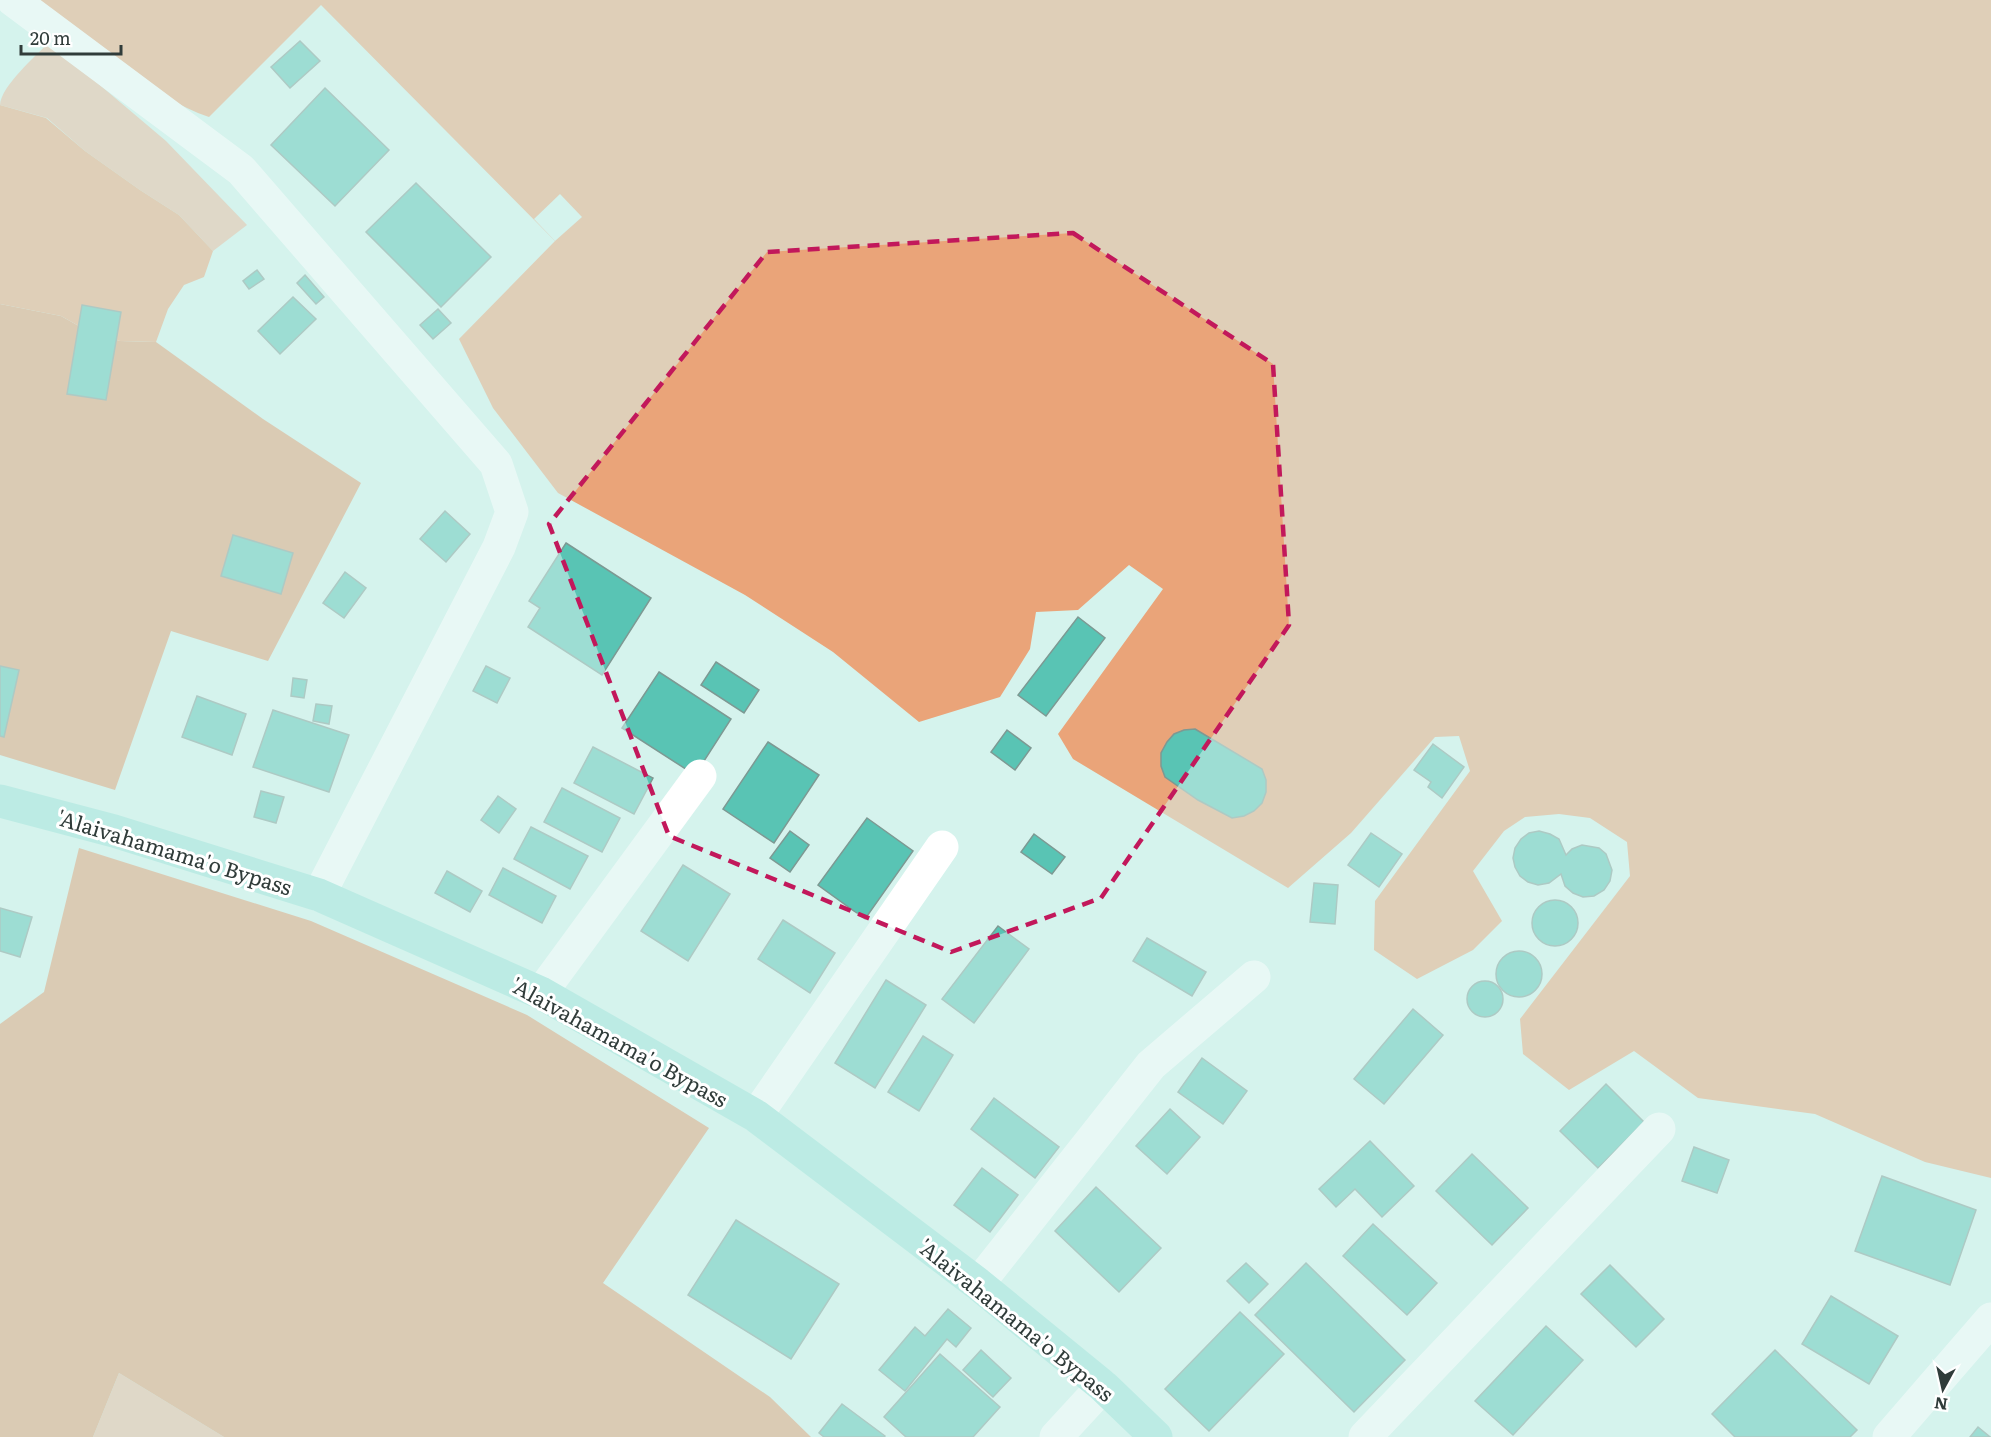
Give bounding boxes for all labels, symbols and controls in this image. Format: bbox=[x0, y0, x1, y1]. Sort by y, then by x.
scale bar bbox=[21, 18, 122, 56]
text: 20 m bbox=[30, 24, 71, 51]
street label: 'Alaivahamama'o Bypass bbox=[54, 801, 296, 901]
street label: 'Alaivahamama'o Bypass bbox=[506, 968, 734, 1114]
street label: 'Alaivahamama'o Bypass bbox=[913, 1230, 1121, 1408]
north arrow bbox=[1913, 1359, 1973, 1419]
text: N bbox=[1932, 1392, 1949, 1418]

